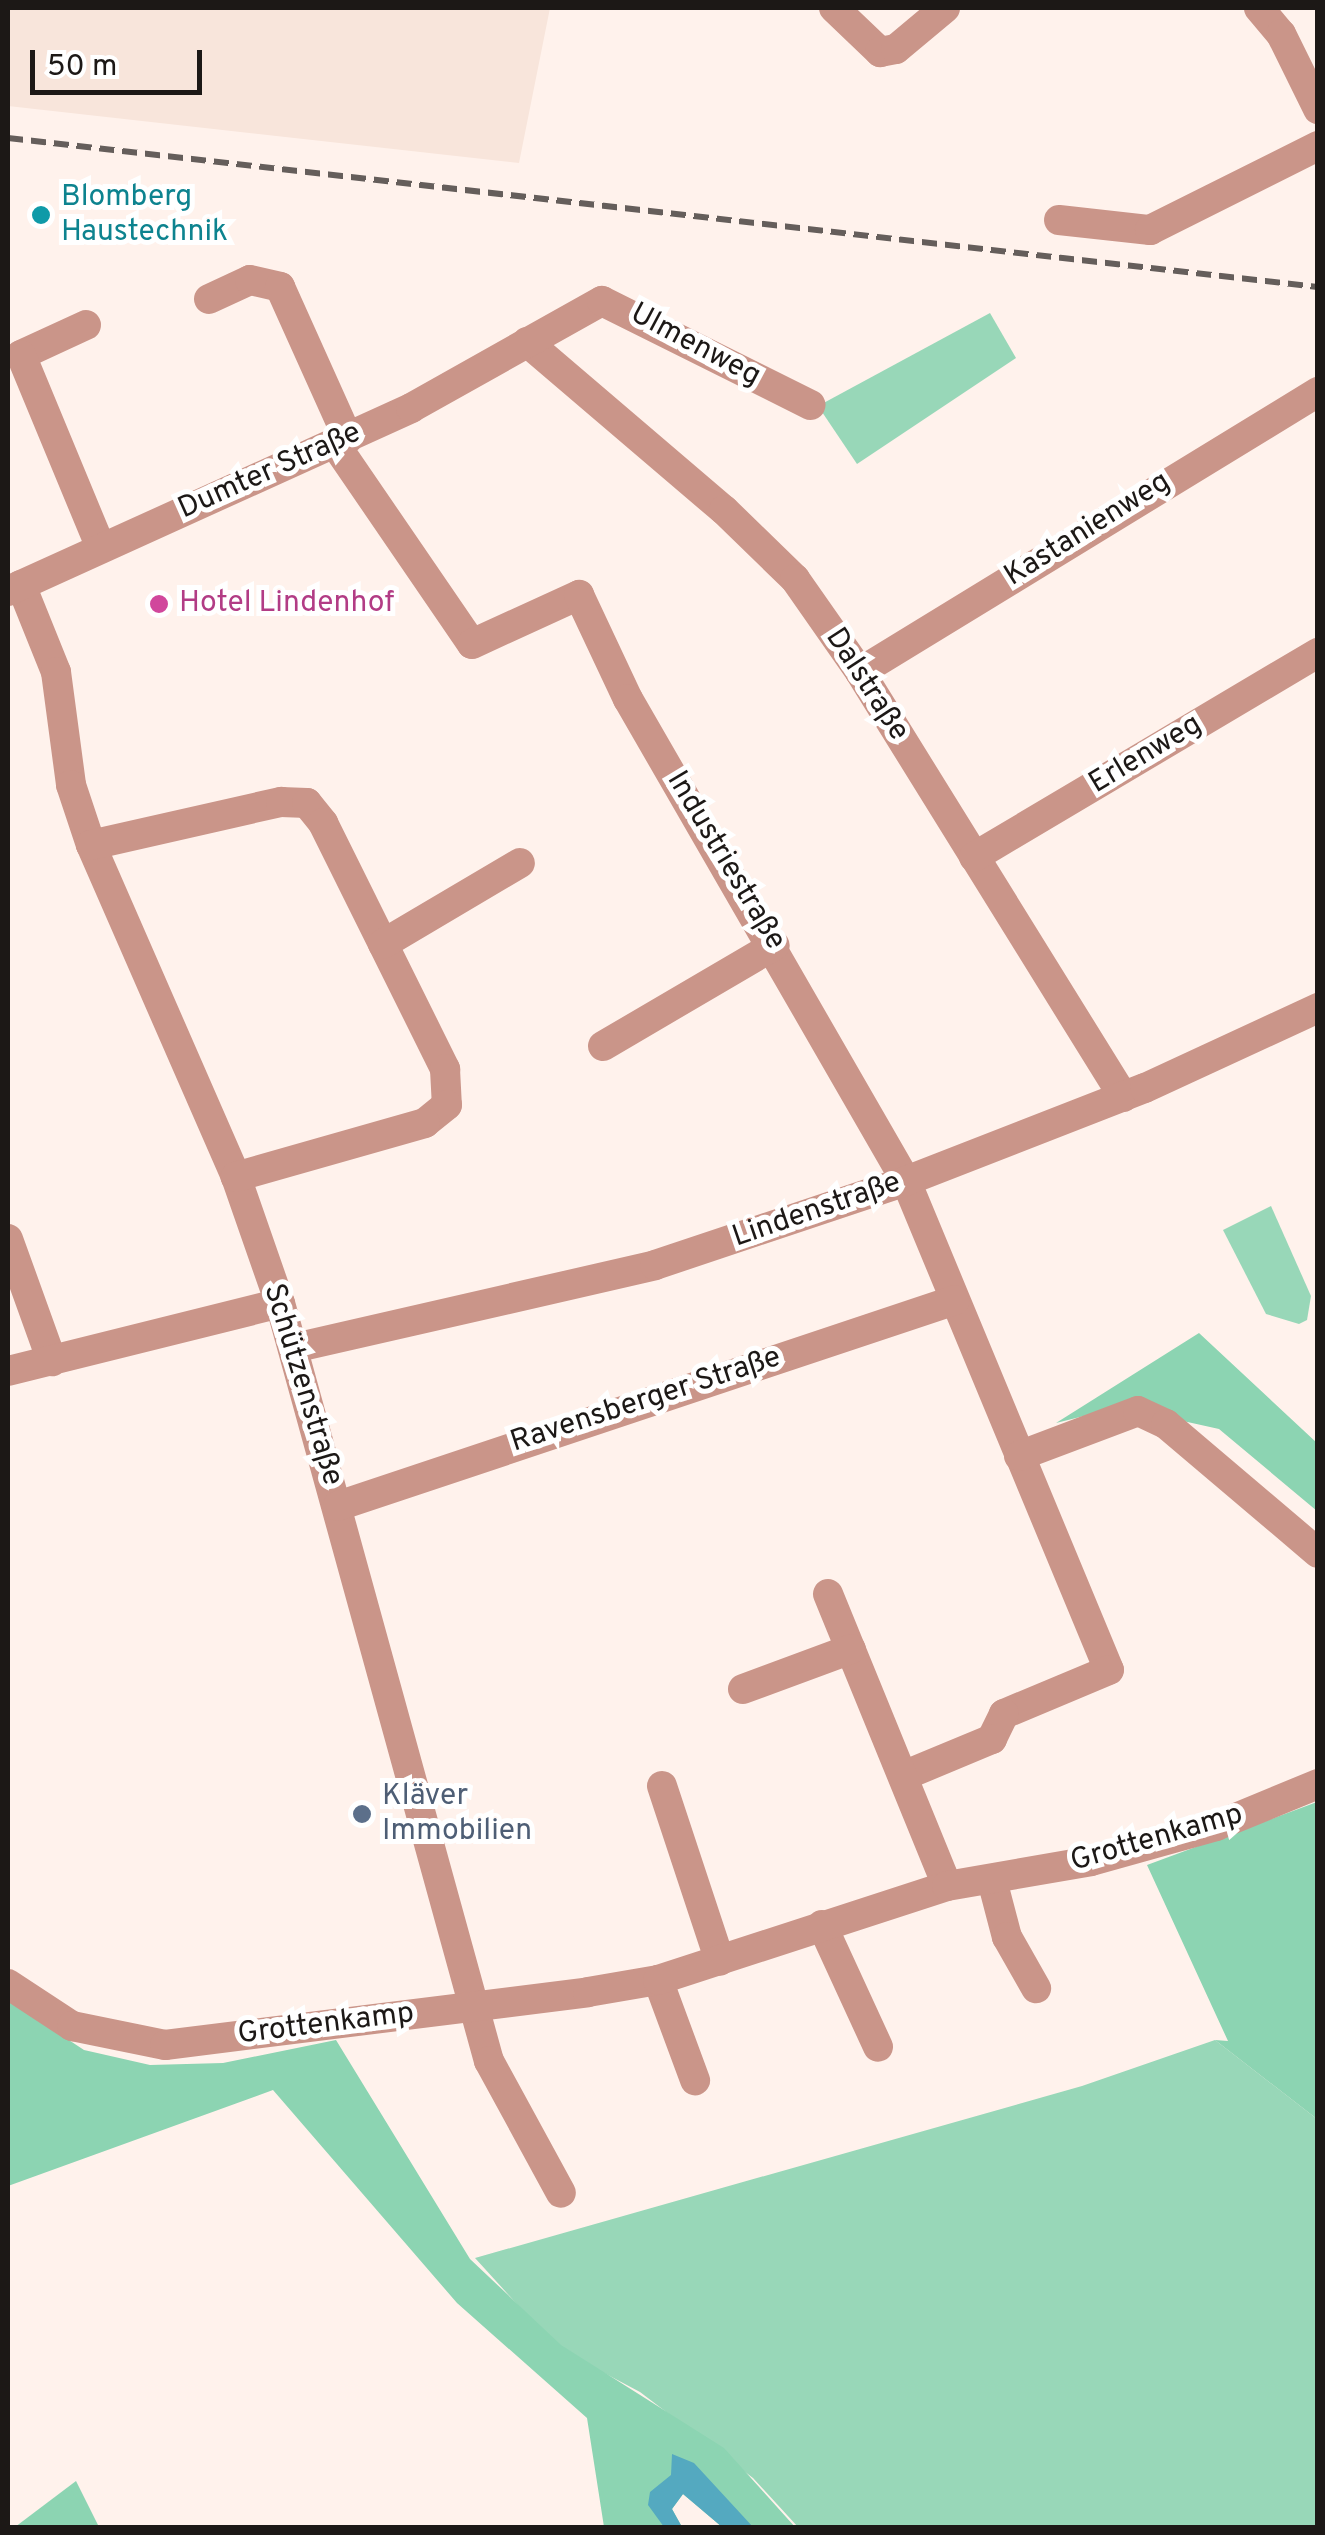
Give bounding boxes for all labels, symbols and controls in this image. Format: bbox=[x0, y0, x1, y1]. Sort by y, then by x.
scale bar bbox=[35, 30, 208, 92]
text: 50 m bbox=[47, 49, 117, 86]
place label: Blomberg Haustechnik bbox=[61, 180, 228, 250]
marker: Blomberg Haustechnik bbox=[30, 204, 52, 226]
street label: Ulmenweg bbox=[624, 297, 766, 395]
street label: Dumter Straße bbox=[173, 416, 367, 528]
street label: Kastanienweg bbox=[999, 465, 1177, 595]
place label: Hotel Lindenhof bbox=[179, 586, 394, 622]
marker: Hotel Lindenhof bbox=[148, 593, 170, 615]
street label: Dalstraße bbox=[816, 622, 916, 748]
street label: Erlenweg bbox=[1083, 707, 1209, 803]
street label: Industriestraße bbox=[658, 765, 792, 957]
street label: Lindenstraße bbox=[728, 1165, 906, 1257]
street label: Schützenstraße bbox=[254, 1280, 350, 1490]
street label: Ravensberger Straße bbox=[506, 1340, 786, 1462]
place label: Kläver Immobilien bbox=[382, 1779, 532, 1850]
street label: Grottenkamp bbox=[1067, 1797, 1247, 1881]
marker: Kläver Immobilien bbox=[351, 1803, 373, 1825]
street label: Grottenkamp bbox=[236, 1996, 416, 2054]

